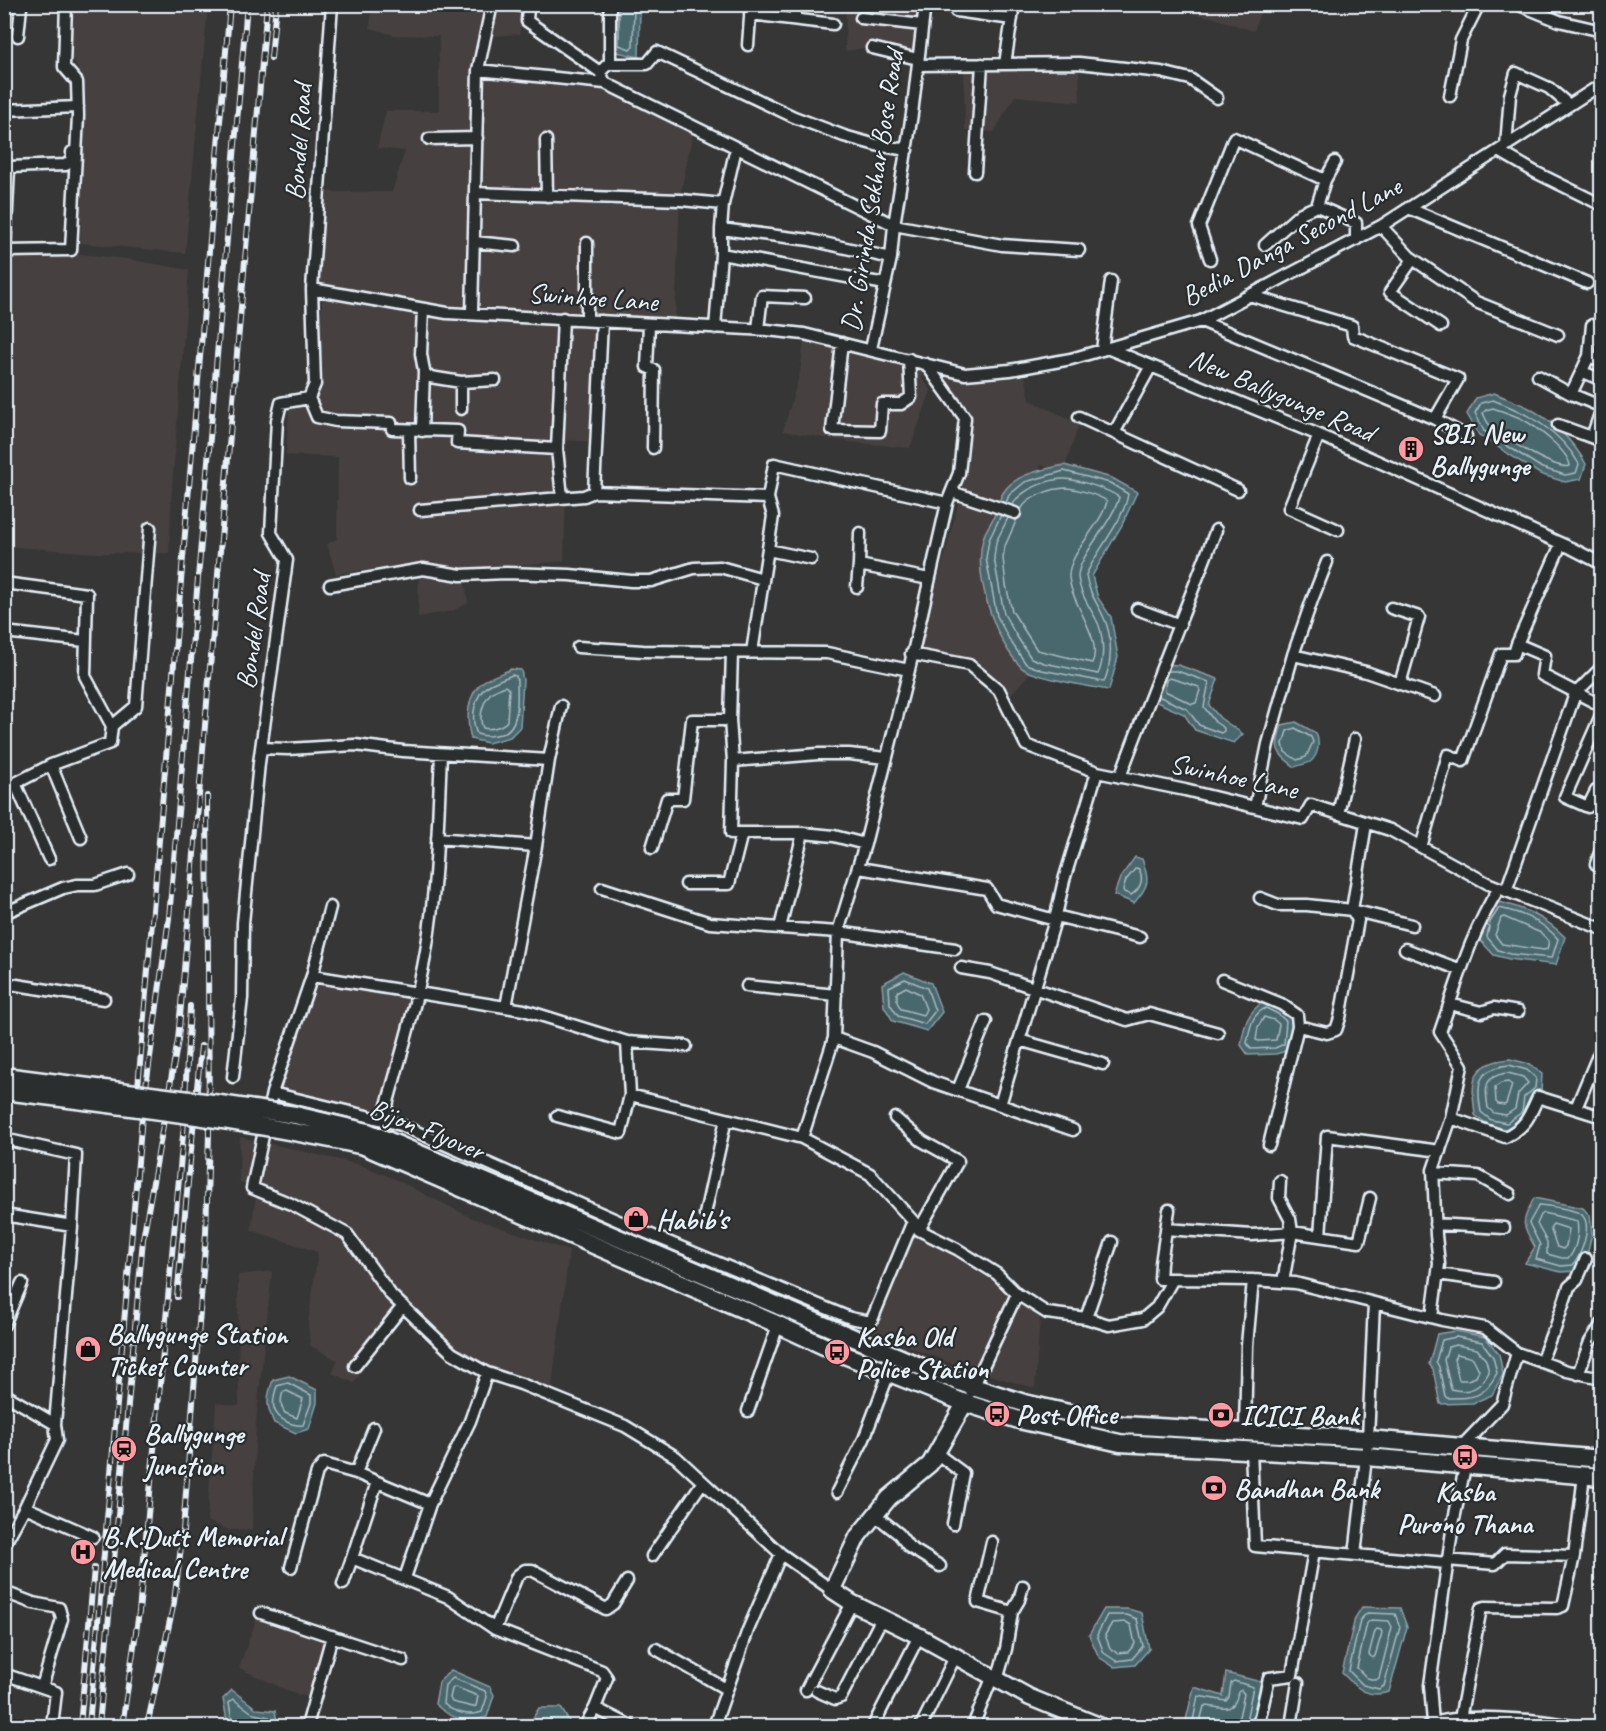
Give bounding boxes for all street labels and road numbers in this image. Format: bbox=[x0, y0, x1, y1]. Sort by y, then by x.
street label: Dr. Girinda Sekhar Bose Road bbox=[832, 44, 912, 334]
street label: Bondel Road bbox=[276, 79, 320, 201]
street label: Bedia Danga Second Lane bbox=[1175, 167, 1409, 314]
street label: Swinhoe Lane bbox=[527, 275, 661, 319]
street label: New Ballygunge Road bbox=[1184, 340, 1384, 451]
street label: Bondel Road bbox=[228, 567, 279, 691]
street label: Swinhoe Lane bbox=[1167, 745, 1303, 807]
street label: Bijon Flyover bbox=[364, 1090, 491, 1169]

